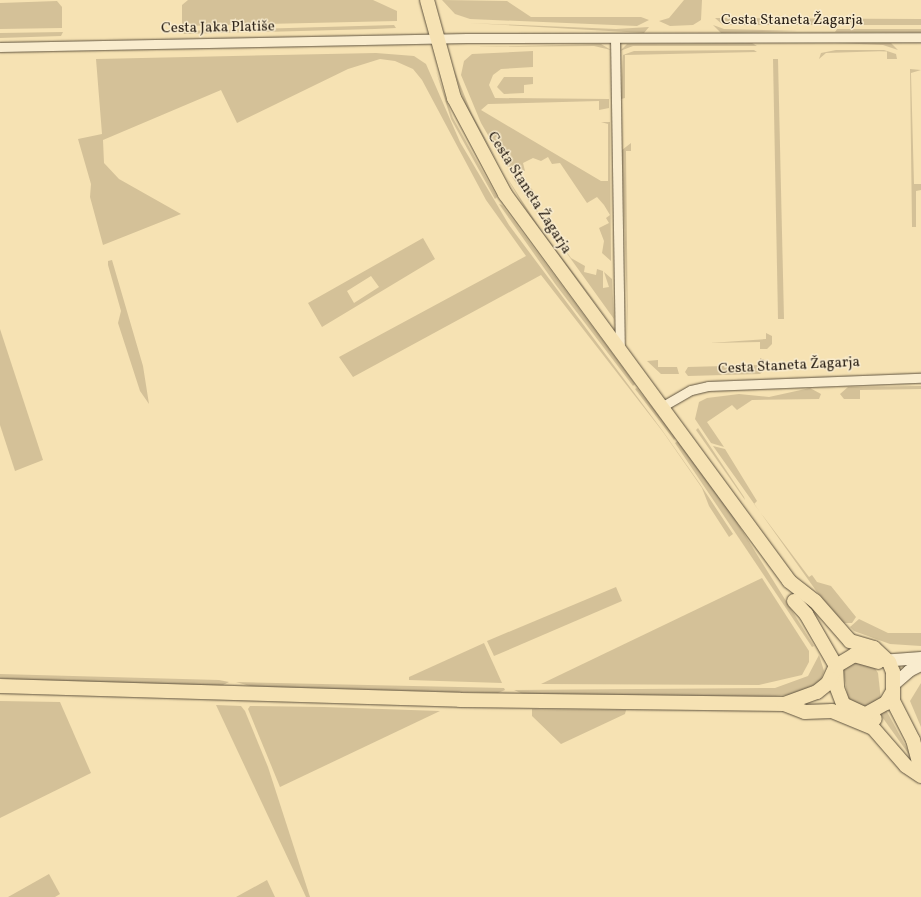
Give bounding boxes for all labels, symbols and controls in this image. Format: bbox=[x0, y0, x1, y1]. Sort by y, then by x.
street label: Cesta Staneta Žagarja bbox=[721, 12, 863, 30]
street label: Cesta Jaka Platiše bbox=[161, 18, 275, 38]
street label: Cesta Staneta Žagarja bbox=[483, 129, 575, 257]
street label: Cesta Staneta Žagarja bbox=[718, 353, 860, 379]

